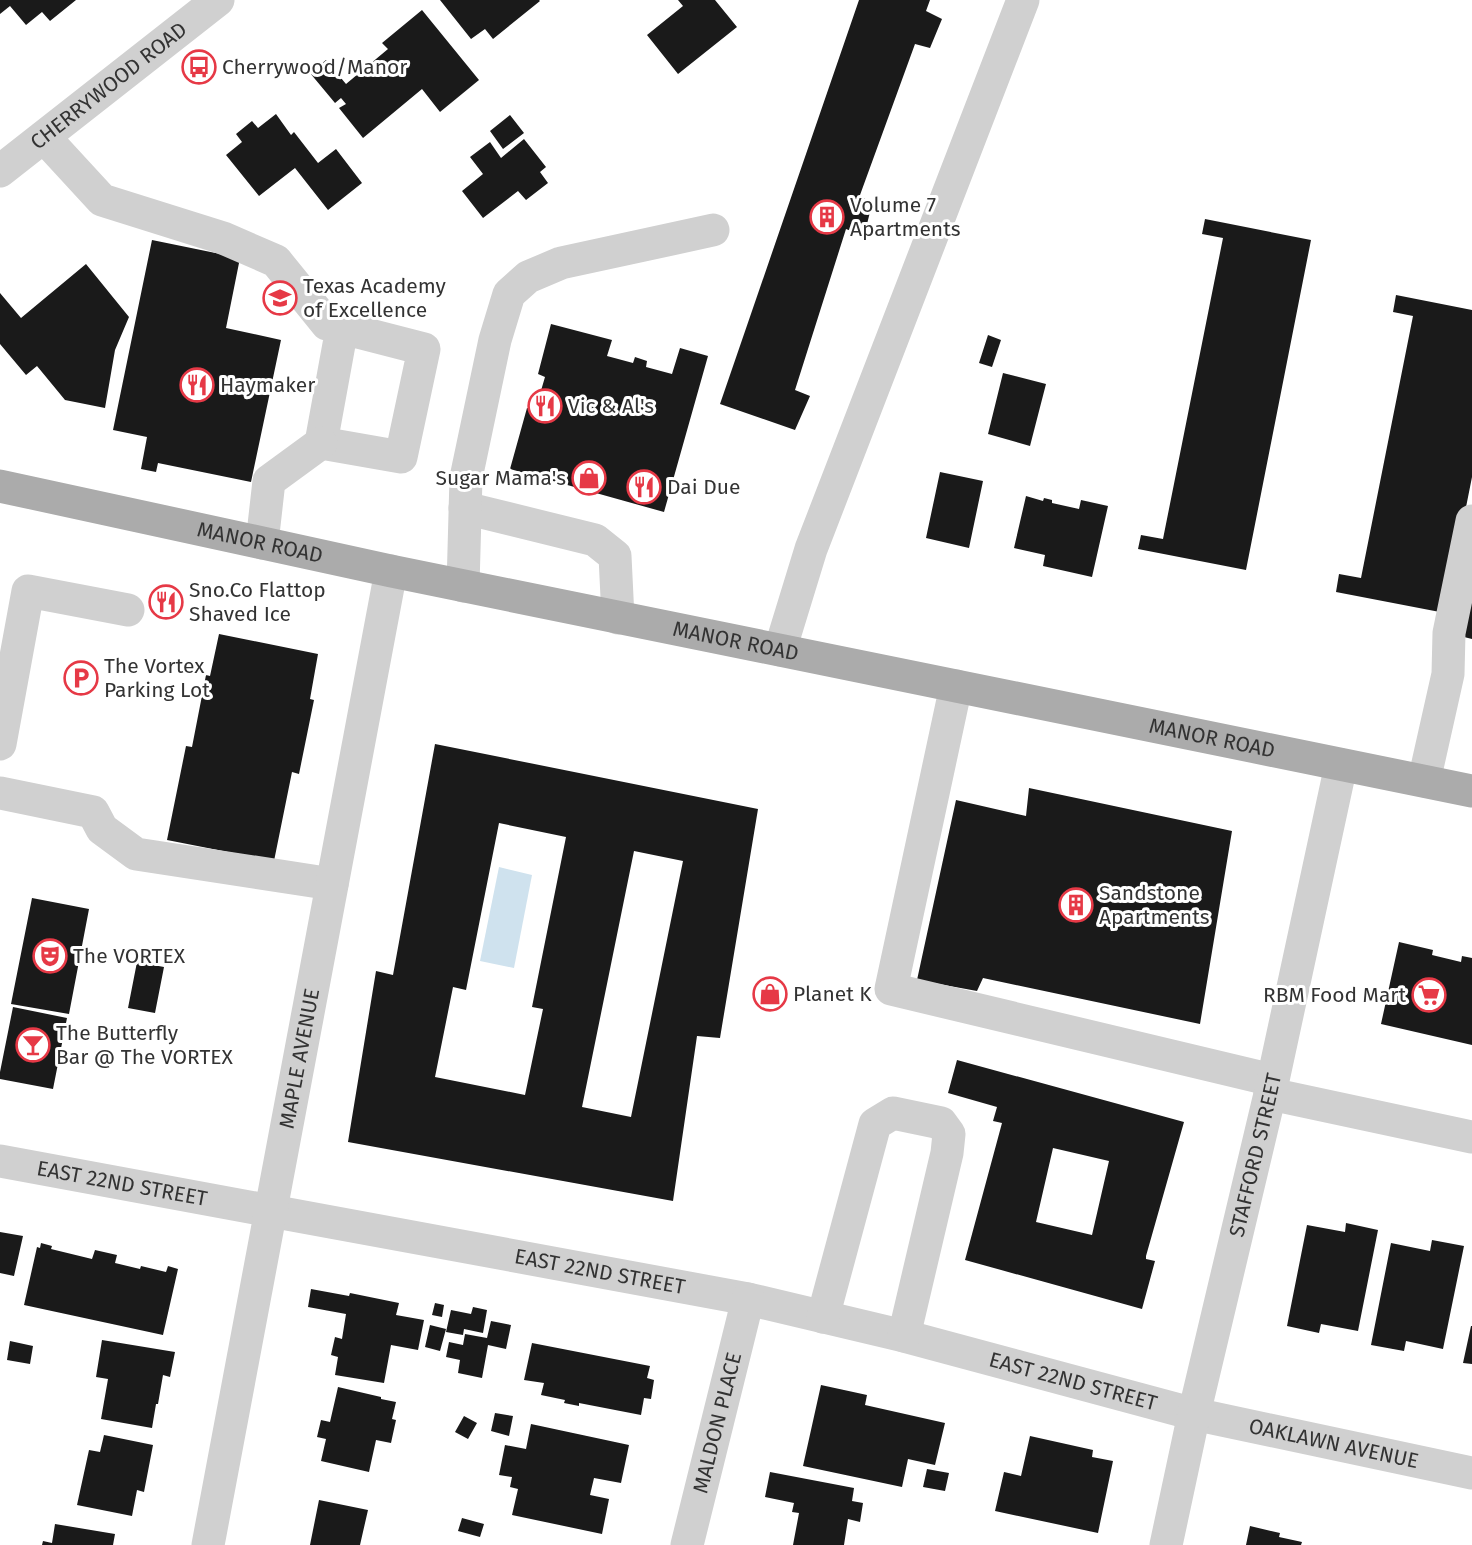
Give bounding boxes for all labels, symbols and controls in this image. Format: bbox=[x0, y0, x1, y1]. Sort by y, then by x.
street label: CHERRYWOOD ROAD bbox=[25, 16, 192, 155]
bus stop icon: Cherrywood/Manor bbox=[181, 49, 217, 85]
place label: Cherrywood/Manor bbox=[222, 54, 407, 80]
place label: Volume 7 Apartments bbox=[850, 192, 961, 242]
building icon: Volume 7 Apartments bbox=[809, 199, 845, 235]
place label: Texas Academy of Excellence bbox=[303, 273, 447, 323]
school or university icon: Texas Academy of Excellence bbox=[262, 280, 298, 316]
restaurant icon: Haymaker bbox=[179, 367, 215, 403]
place label: Haymaker bbox=[220, 372, 315, 398]
restaurant icon: Vic & Al's bbox=[527, 388, 563, 424]
place label: Vic & Al's bbox=[568, 393, 654, 419]
shop icon: Sugar Mama's bbox=[571, 460, 607, 496]
place label: Sugar Mama's bbox=[436, 465, 566, 491]
restaurant icon: Dai Due bbox=[626, 469, 662, 505]
place label: Dai Due bbox=[667, 474, 740, 500]
street label: MANOR ROAD bbox=[195, 516, 325, 569]
place label: Sno.Co Flattop Shaved Ice bbox=[189, 577, 326, 627]
restaurant icon: Sno.Co Flattop Shaved Ice bbox=[148, 584, 184, 620]
street label: MANOR ROAD bbox=[670, 616, 801, 667]
place label: The Vortex Parking Lot bbox=[104, 653, 210, 703]
parking icon: The Vortex Parking Lot bbox=[63, 660, 99, 696]
street label: MANOR ROAD bbox=[1147, 713, 1277, 764]
place label: Sandstone Apartments bbox=[1099, 880, 1210, 930]
building icon: Sandstone Apartments bbox=[1058, 887, 1094, 923]
theatre icon: The VORTEX bbox=[32, 938, 68, 974]
place label: The VORTEX bbox=[73, 943, 186, 969]
shop icon: Planet K bbox=[752, 976, 788, 1012]
supermarket icon: RBM Food Mart bbox=[1411, 977, 1447, 1013]
place label: Planet K bbox=[793, 981, 872, 1007]
place label: RBM Food Mart bbox=[1263, 982, 1406, 1008]
street label: MAPLE AVENUE bbox=[274, 986, 325, 1131]
place label: The Butterfly Bar @ The VORTEX bbox=[56, 1020, 234, 1070]
bar icon: The Butterfly Bar @ The VORTEX bbox=[15, 1027, 51, 1063]
street label: STAFFORD STREET bbox=[1223, 1071, 1287, 1240]
street label: EAST 22ND STREET bbox=[35, 1155, 209, 1212]
street label: EAST 22ND STREET bbox=[512, 1243, 687, 1300]
street label: EAST 22ND STREET bbox=[986, 1346, 1160, 1417]
street label: MALDON PLACE bbox=[687, 1350, 747, 1496]
street label: OAKLAWN AVENUE bbox=[1246, 1413, 1421, 1474]

